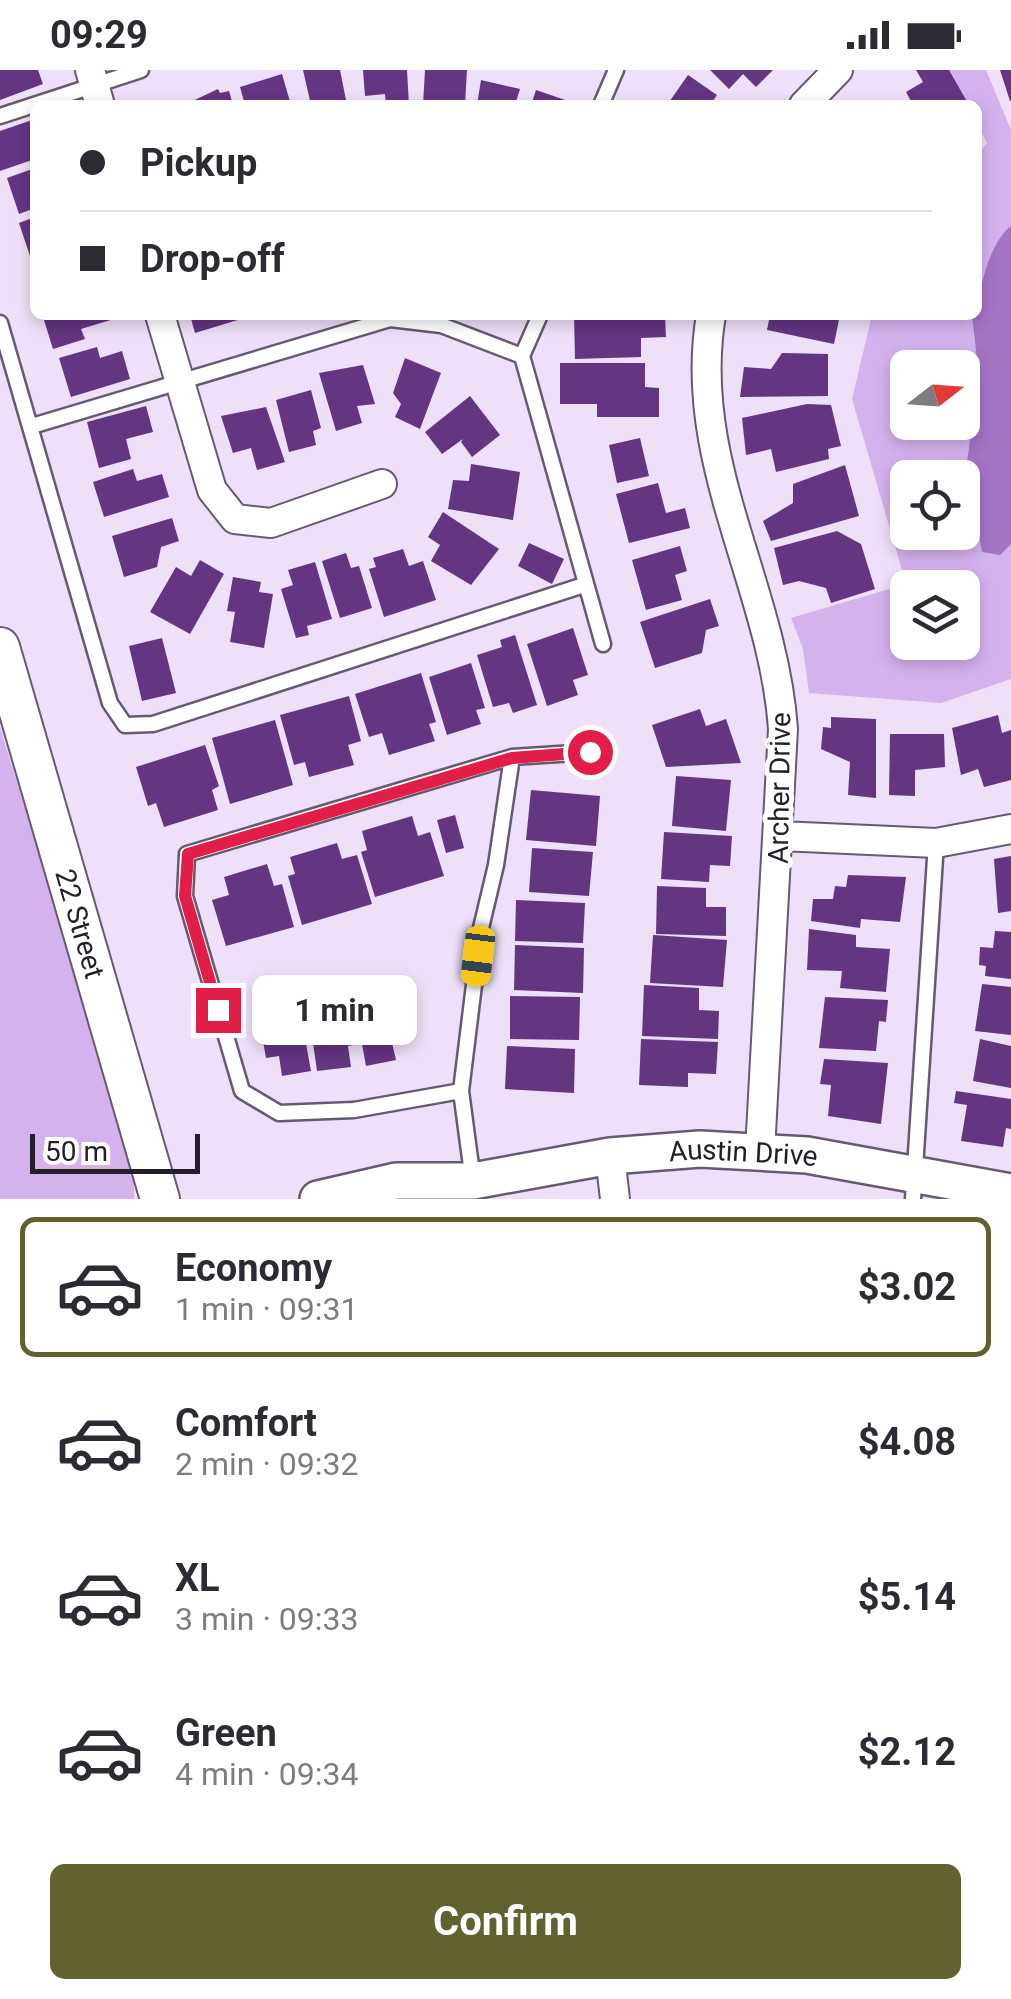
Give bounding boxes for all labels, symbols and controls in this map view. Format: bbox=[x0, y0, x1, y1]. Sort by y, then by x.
text: 09:29 bbox=[50, 13, 148, 57]
text: Pickup bbox=[140, 141, 257, 185]
text: Drop-off bbox=[140, 237, 285, 281]
north arrow bbox=[890, 350, 980, 440]
map controls bbox=[890, 350, 980, 660]
button: locate bbox=[890, 460, 980, 550]
button: layers bbox=[890, 570, 980, 660]
street label: Archer Drive bbox=[762, 712, 797, 864]
route start bbox=[568, 730, 613, 775]
street label: 22 Street bbox=[48, 865, 111, 982]
car bbox=[459, 924, 497, 988]
callout: 1 min bbox=[253, 975, 418, 1045]
route end bbox=[196, 988, 241, 1033]
text: 1 min bbox=[294, 991, 375, 1029]
scale bar bbox=[30, 1129, 200, 1174]
street label: Austin Drive bbox=[668, 1133, 821, 1174]
text: 50 m bbox=[45, 1135, 108, 1168]
icon: car bbox=[55, 1242, 145, 1332]
text: Economy bbox=[175, 1246, 332, 1290]
text: $3.02 bbox=[858, 1265, 956, 1309]
text: 1 min · 09:31 bbox=[175, 1290, 358, 1328]
icon: car bbox=[55, 1397, 145, 1487]
text: Comfort bbox=[175, 1401, 317, 1445]
text: $4.08 bbox=[858, 1420, 956, 1464]
text: 2 min · 09:32 bbox=[175, 1445, 358, 1483]
icon: car bbox=[55, 1552, 145, 1642]
text: XL bbox=[175, 1556, 220, 1600]
text: $5.14 bbox=[858, 1575, 956, 1619]
text: 3 min · 09:33 bbox=[175, 1600, 358, 1638]
icon: car bbox=[55, 1707, 145, 1797]
text: Green bbox=[175, 1711, 277, 1755]
text: $2.12 bbox=[858, 1730, 956, 1774]
text: 4 min · 09:34 bbox=[175, 1755, 358, 1793]
button: Confirm bbox=[50, 1864, 961, 1979]

